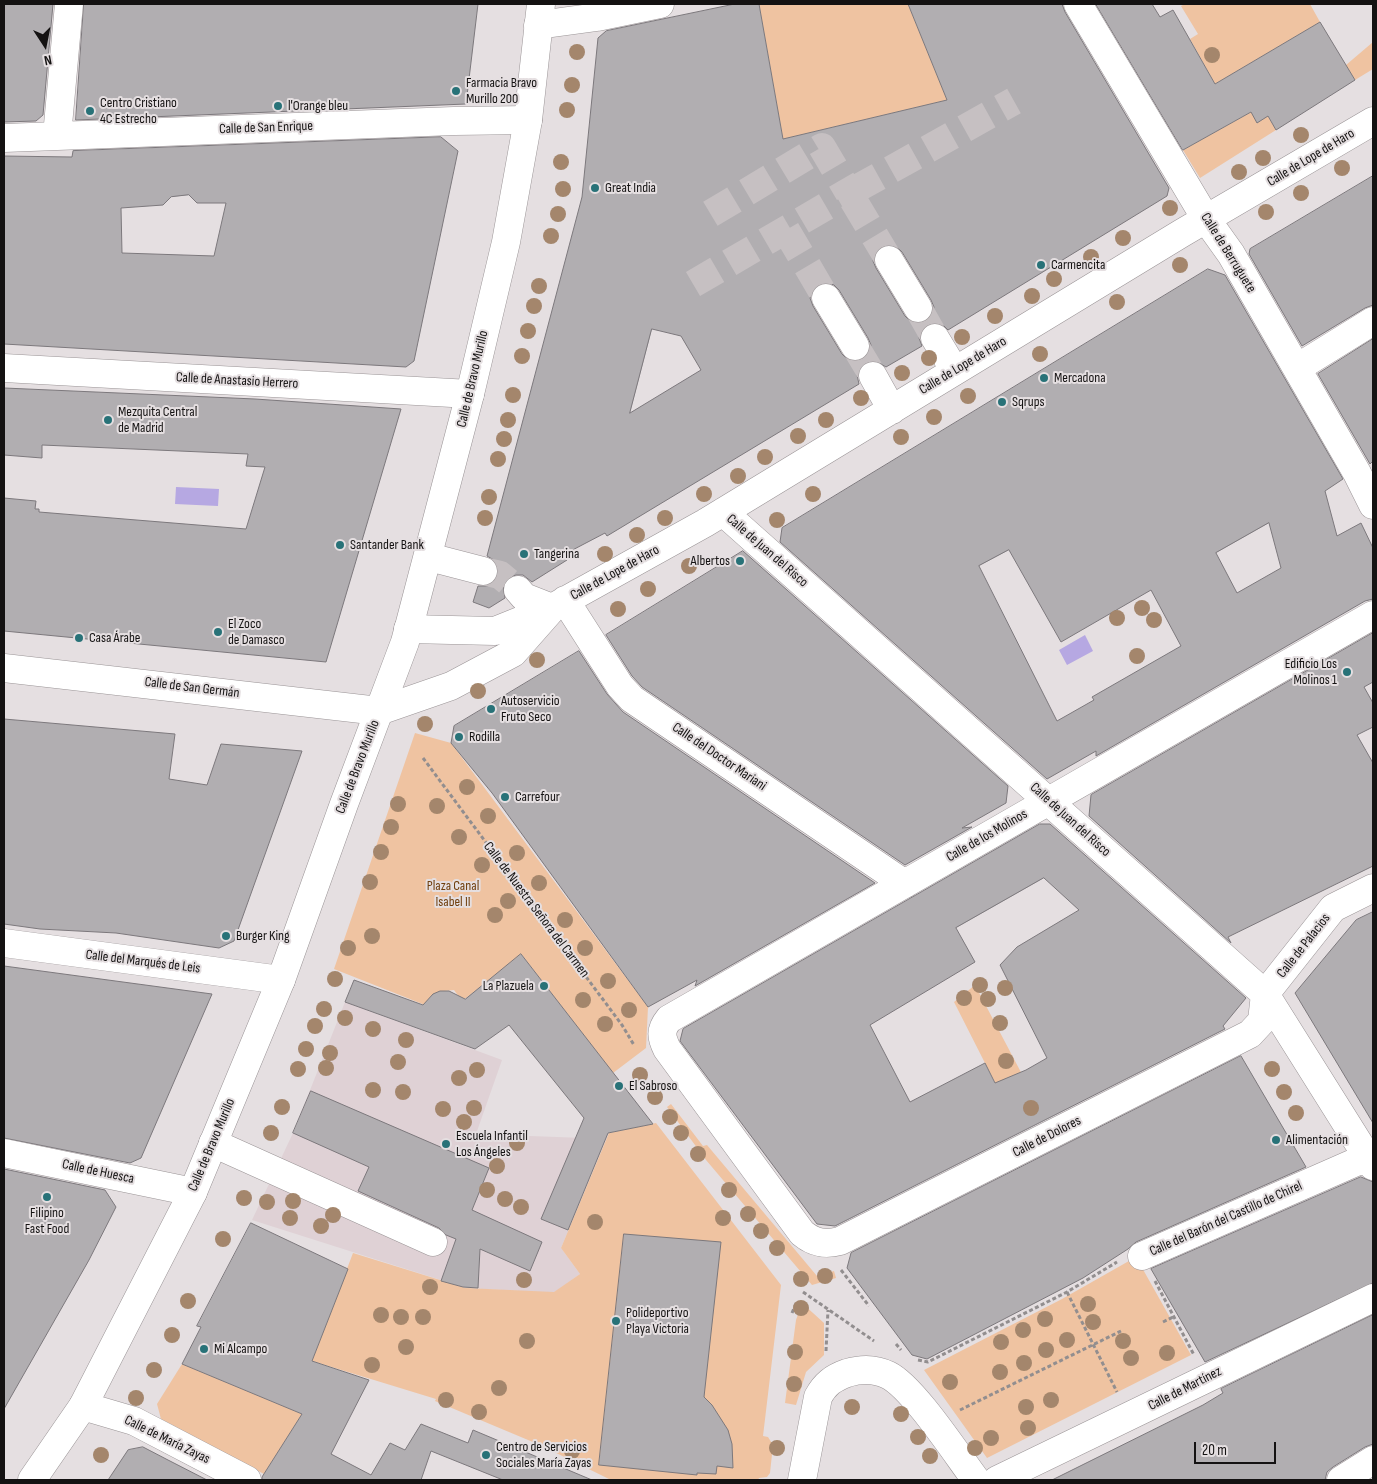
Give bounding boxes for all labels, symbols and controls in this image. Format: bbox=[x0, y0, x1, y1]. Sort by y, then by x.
north arrow bbox=[20, 20, 70, 70]
text: N bbox=[43, 51, 53, 69]
place label: Farmacia Bravo Murillo 200 bbox=[466, 75, 537, 108]
marker: Farmacia Bravo Murillo 200 bbox=[450, 85, 462, 97]
place label: Centro Cristiano 4C Estrecho bbox=[100, 95, 177, 128]
place label: l'Orange bleu bbox=[288, 98, 348, 114]
marker: l'Orange bleu bbox=[272, 100, 284, 112]
marker: Centro Cristiano 4C Estrecho bbox=[84, 105, 96, 117]
street label: Calle de San Enrique bbox=[219, 118, 313, 138]
street label: Calle de Lope de Haro bbox=[1264, 125, 1358, 191]
place label: Great India bbox=[605, 180, 656, 196]
marker: Great India bbox=[589, 182, 601, 194]
street label: Calle de Berruguete bbox=[1197, 210, 1259, 296]
place label: Carmencita bbox=[1051, 257, 1105, 273]
marker: Carmencita bbox=[1035, 259, 1047, 271]
street label: Calle de Bravo Murillo bbox=[454, 329, 492, 429]
street label: Calle de Lope de Haro bbox=[916, 333, 1010, 399]
street label: Calle de Anastasio Herrero bbox=[175, 369, 299, 393]
place label: Mercadona bbox=[1054, 370, 1106, 386]
marker: Mercadona bbox=[1038, 372, 1050, 384]
place label: Sqrups bbox=[1012, 394, 1045, 410]
marker: Sqrups bbox=[996, 396, 1008, 408]
place label: Mezquita Central de Madrid bbox=[118, 404, 197, 437]
marker: Mezquita Central de Madrid bbox=[102, 414, 114, 426]
street label: Calle de Juan del Risco bbox=[723, 511, 811, 591]
place label: Santander Bank bbox=[350, 537, 424, 553]
marker: Santander Bank bbox=[334, 539, 346, 551]
street label: Calle de Lope de Haro bbox=[568, 542, 662, 604]
place label: Tangerina bbox=[534, 546, 579, 562]
marker: Tangerina bbox=[518, 548, 530, 560]
place label: Albertos bbox=[691, 553, 730, 569]
marker: Albertos bbox=[734, 555, 746, 567]
place label: El Zoco de Damasco bbox=[228, 616, 285, 648]
marker: El Zoco de Damasco bbox=[212, 626, 224, 638]
place label: Casa Árabe bbox=[89, 630, 140, 646]
marker: Casa Árabe bbox=[73, 632, 85, 644]
place label: Edificio Los Molinos 1 bbox=[1285, 656, 1337, 689]
marker: Edificio Los Molinos 1 bbox=[1341, 666, 1353, 678]
street label: Calle de San Germán bbox=[144, 674, 240, 702]
place label: Autoservicio Fruto Seco bbox=[501, 693, 560, 726]
marker: Autoservicio Fruto Seco bbox=[485, 703, 497, 715]
street label: Calle de Bravo Murillo bbox=[332, 718, 384, 816]
street label: Calle del Doctor Mariani bbox=[669, 719, 769, 795]
place label: Rodilla bbox=[469, 729, 500, 745]
marker: Rodilla bbox=[453, 731, 465, 743]
street label: Calle de Juan del Risco bbox=[1026, 779, 1114, 861]
place label: Carrefour bbox=[515, 789, 560, 805]
marker: Carrefour bbox=[499, 791, 511, 803]
street label: Calle de los Molinos bbox=[943, 806, 1031, 866]
street label: Calle de Nuestra Señora del Carmen bbox=[479, 839, 593, 981]
park label: Plaza Canal Isabel II bbox=[427, 878, 479, 910]
street label: Calle de Palacios bbox=[1274, 911, 1334, 981]
place label: Burger King bbox=[236, 928, 290, 944]
marker: Burger King bbox=[220, 930, 232, 942]
street label: Calle del Marqués de Leis bbox=[85, 947, 201, 977]
place label: La Plazuela bbox=[483, 978, 534, 994]
marker: La Plazuela bbox=[538, 980, 550, 992]
place label: El Sabroso bbox=[629, 1078, 677, 1094]
marker: El Sabroso bbox=[613, 1080, 625, 1092]
street label: Calle de Bravo Murillo bbox=[185, 1096, 239, 1194]
street label: Calle de Dolores bbox=[1010, 1113, 1084, 1161]
place label: Escuela Infantil Los Ángeles bbox=[456, 1128, 528, 1160]
place label: Alimentación bbox=[1286, 1132, 1348, 1148]
marker: Alimentación bbox=[1270, 1134, 1282, 1146]
marker: Escuela Infantil Los Ángeles bbox=[440, 1138, 452, 1150]
street label: Calle de Huesca bbox=[60, 1156, 136, 1188]
street label: Calle del Barón del Castillo de Chirel bbox=[1147, 1178, 1305, 1260]
marker: Filipino Fast Food bbox=[41, 1191, 53, 1203]
place label: Filipino Fast Food bbox=[25, 1205, 69, 1238]
place label: Polideportivo Playa Victoria bbox=[626, 1305, 689, 1338]
marker: Polideportivo Playa Victoria bbox=[610, 1315, 622, 1327]
place label: Mi Alcampo bbox=[214, 1341, 267, 1357]
marker: Mi Alcampo bbox=[198, 1343, 210, 1355]
street label: Calle de Martínez bbox=[1145, 1363, 1225, 1415]
street label: Calle de María Zayas bbox=[121, 1412, 213, 1468]
scale bar bbox=[1197, 1432, 1280, 1464]
place label: Centro de Servicios Sociales María Zayas bbox=[496, 1439, 591, 1471]
text: 20 m bbox=[1202, 1441, 1227, 1460]
marker: Centro de Servicios Sociales María Zayas bbox=[480, 1449, 492, 1461]

